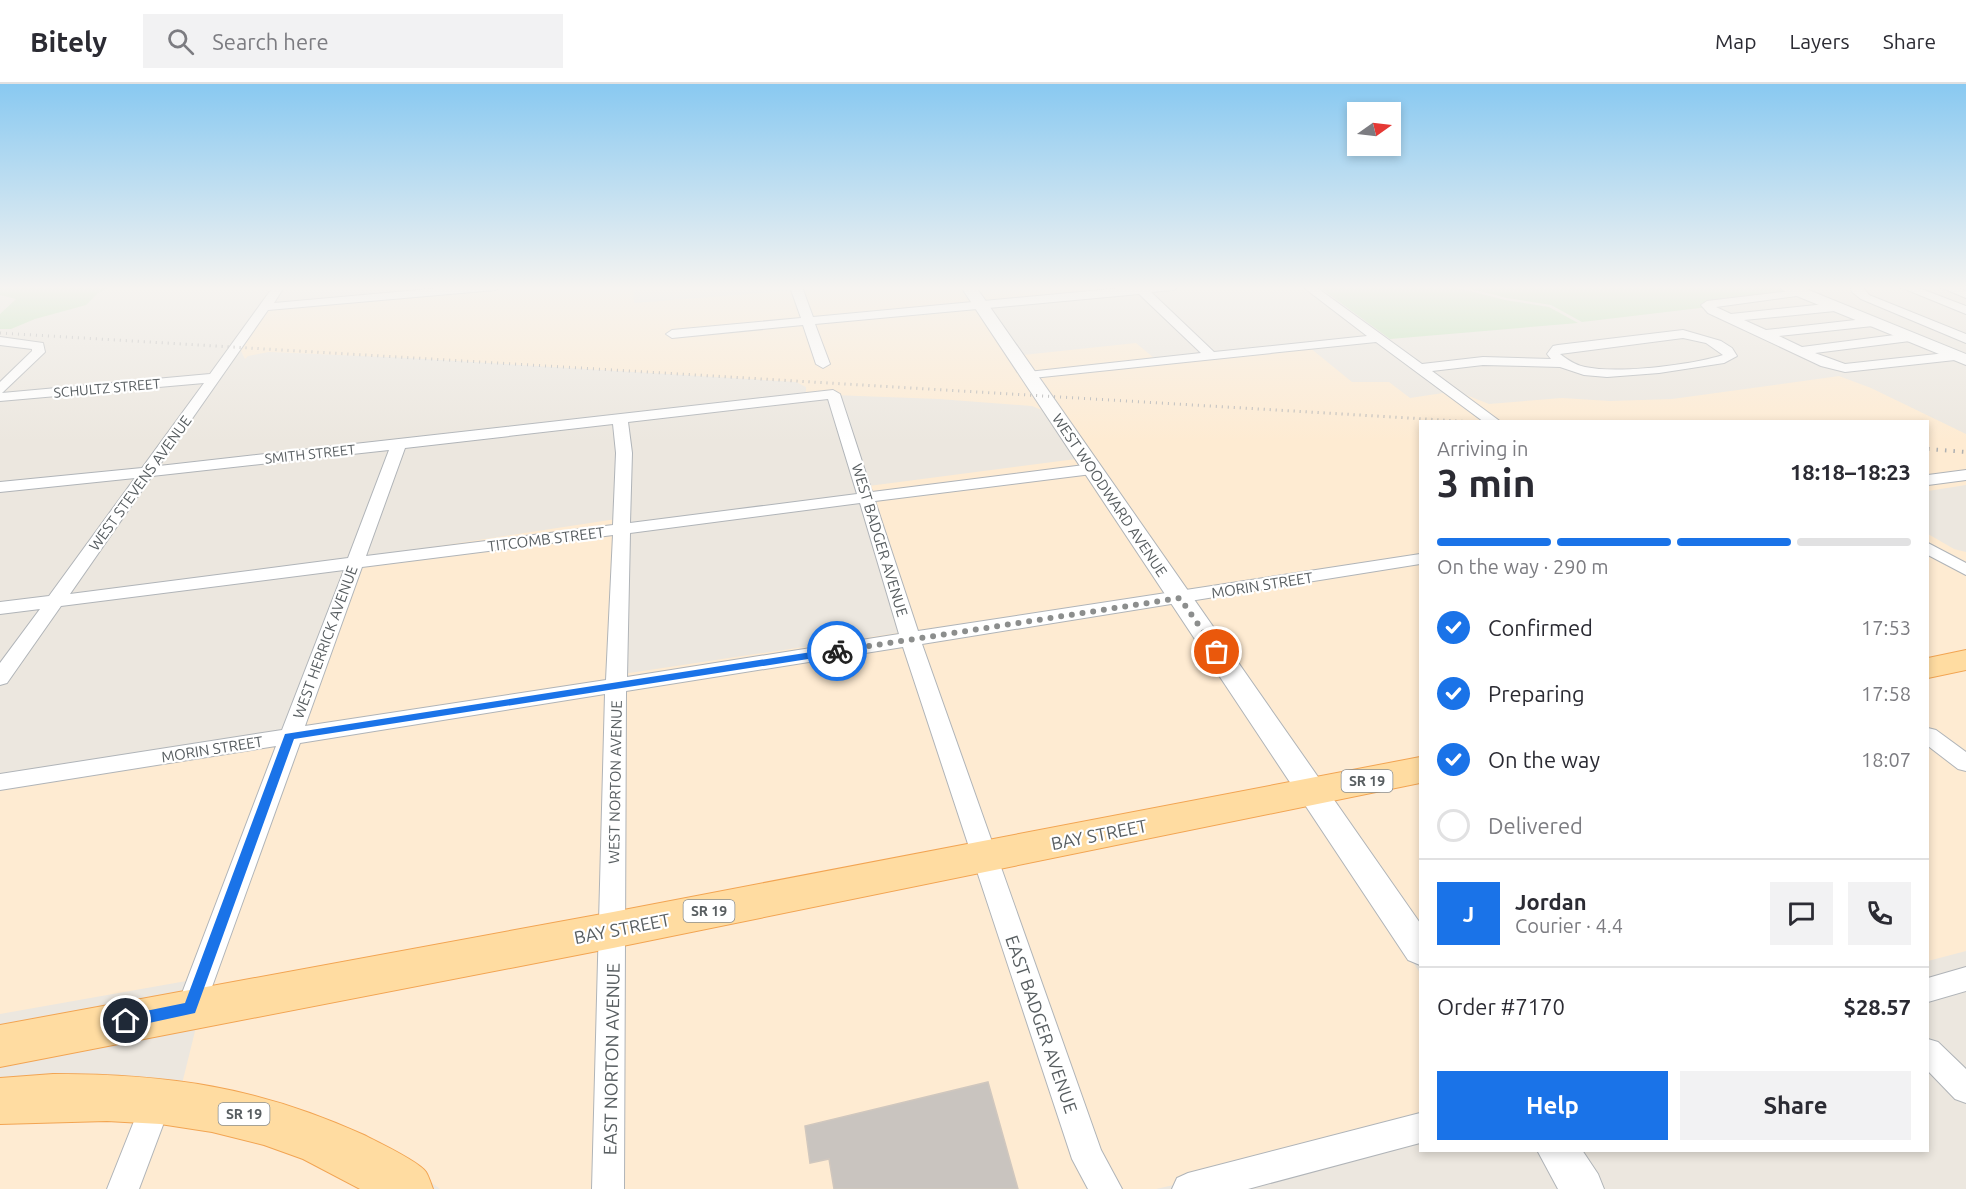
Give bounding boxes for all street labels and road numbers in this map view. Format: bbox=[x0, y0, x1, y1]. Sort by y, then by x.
street label: SCHULTZ STREET bbox=[53, 375, 161, 401]
street label: WEST WOODWARD AVENUE bbox=[1049, 410, 1171, 580]
street label: WEST STEVENS AVENUE bbox=[85, 412, 195, 554]
street label: SMITH STREET bbox=[264, 441, 356, 467]
street label: WEST BADGER AVENUE bbox=[849, 461, 911, 619]
street label: TITCOMB STREET bbox=[487, 523, 606, 555]
street label: WEST HERRICK AVENUE bbox=[289, 563, 361, 721]
street label: MORIN STREET bbox=[1210, 568, 1315, 601]
street label: WEST NORTON AVENUE bbox=[605, 700, 625, 864]
street label: MORIN STREET bbox=[160, 732, 265, 765]
road number: SR 19 bbox=[1342, 770, 1392, 792]
street label: BAY STREET bbox=[1049, 815, 1149, 853]
road number: SR 19 bbox=[684, 900, 734, 922]
street label: BAY STREET bbox=[572, 909, 672, 947]
street label: EAST BADGER AVENUE bbox=[1002, 933, 1082, 1115]
street label: EAST NORTON AVENUE bbox=[599, 963, 623, 1155]
road number: SR 19 bbox=[218, 1103, 270, 1125]

